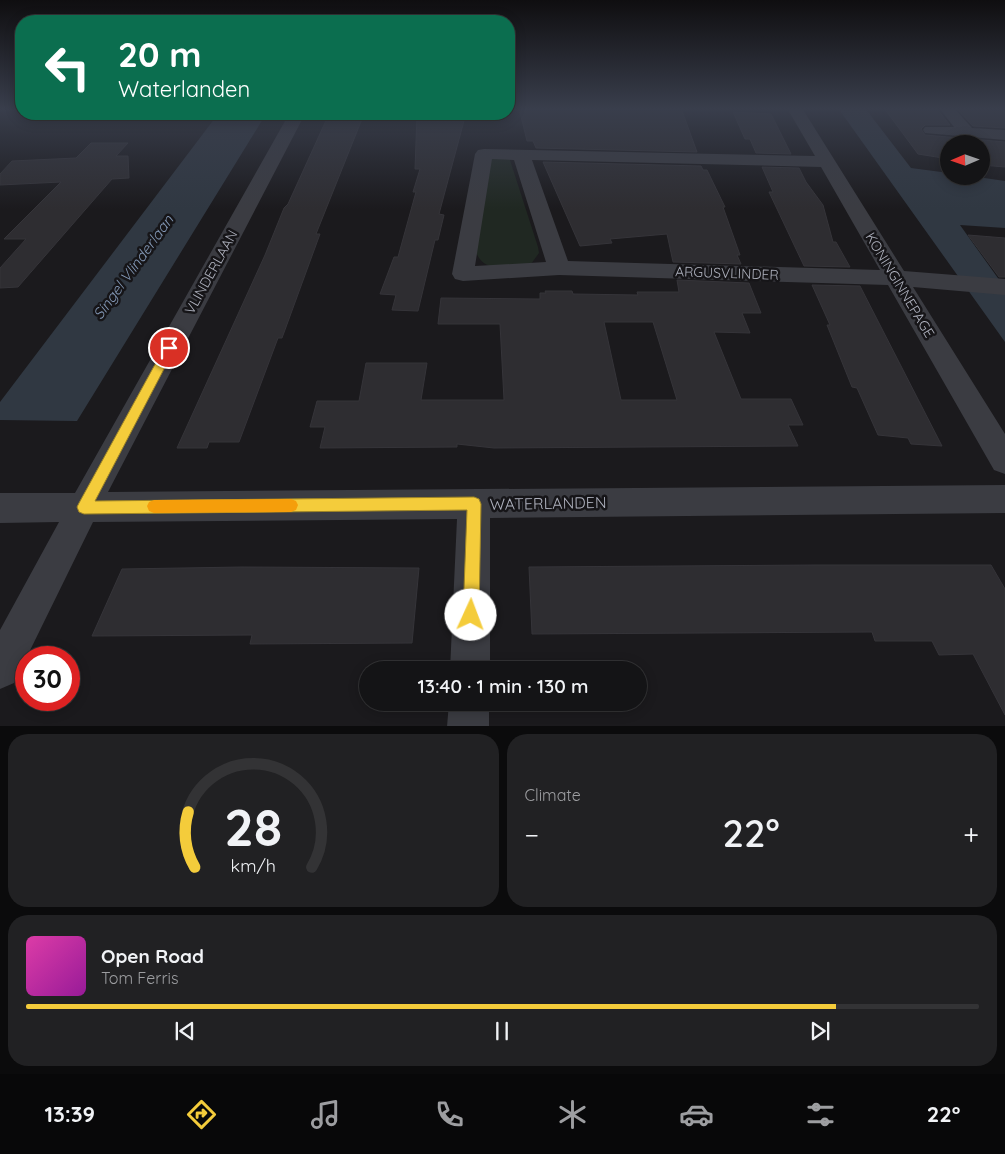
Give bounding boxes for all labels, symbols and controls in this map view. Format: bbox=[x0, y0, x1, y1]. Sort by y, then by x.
text: 20 m bbox=[118, 32, 201, 76]
icon: left bbox=[35, 35, 100, 100]
text: Waterlanden bbox=[118, 75, 250, 103]
north arrow bbox=[940, 135, 990, 185]
map controls bbox=[940, 135, 990, 185]
water label: Singel Vlinderlaan bbox=[89, 211, 177, 323]
street label: VLINDERLAAN bbox=[180, 227, 242, 317]
street label: KONINGINNEPAGE bbox=[861, 229, 939, 341]
street label: ARGUSVLINDER bbox=[675, 262, 779, 284]
pin bbox=[148, 327, 190, 369]
icon: arrive bbox=[155, 334, 183, 362]
street label: WATERLANDEN bbox=[489, 492, 607, 514]
position arrow bbox=[444, 588, 496, 640]
speed limit sign: 30 bbox=[15, 646, 80, 711]
text: 13:40 · 1 min · 130 m bbox=[418, 674, 588, 698]
text: Climate bbox=[525, 785, 581, 805]
text: 28 bbox=[224, 794, 282, 859]
text: 22° bbox=[723, 809, 780, 857]
text: − bbox=[525, 817, 539, 852]
text: + bbox=[963, 817, 979, 852]
text: km/h bbox=[231, 854, 276, 876]
text: Open Road bbox=[101, 944, 204, 968]
text: Tom Ferris bbox=[101, 968, 178, 988]
icon: previous bbox=[171, 1017, 199, 1045]
icon: pause bbox=[488, 1017, 516, 1045]
icon: next bbox=[806, 1017, 834, 1045]
icon: directions bbox=[184, 1097, 219, 1132]
icon: music bbox=[308, 1097, 343, 1132]
icon: phone bbox=[432, 1097, 467, 1132]
icon: climate bbox=[555, 1097, 590, 1132]
icon: car bbox=[679, 1097, 714, 1132]
icon: filters bbox=[803, 1097, 838, 1132]
text: 13:39 bbox=[44, 1100, 95, 1128]
text: 22° bbox=[927, 1100, 960, 1128]

